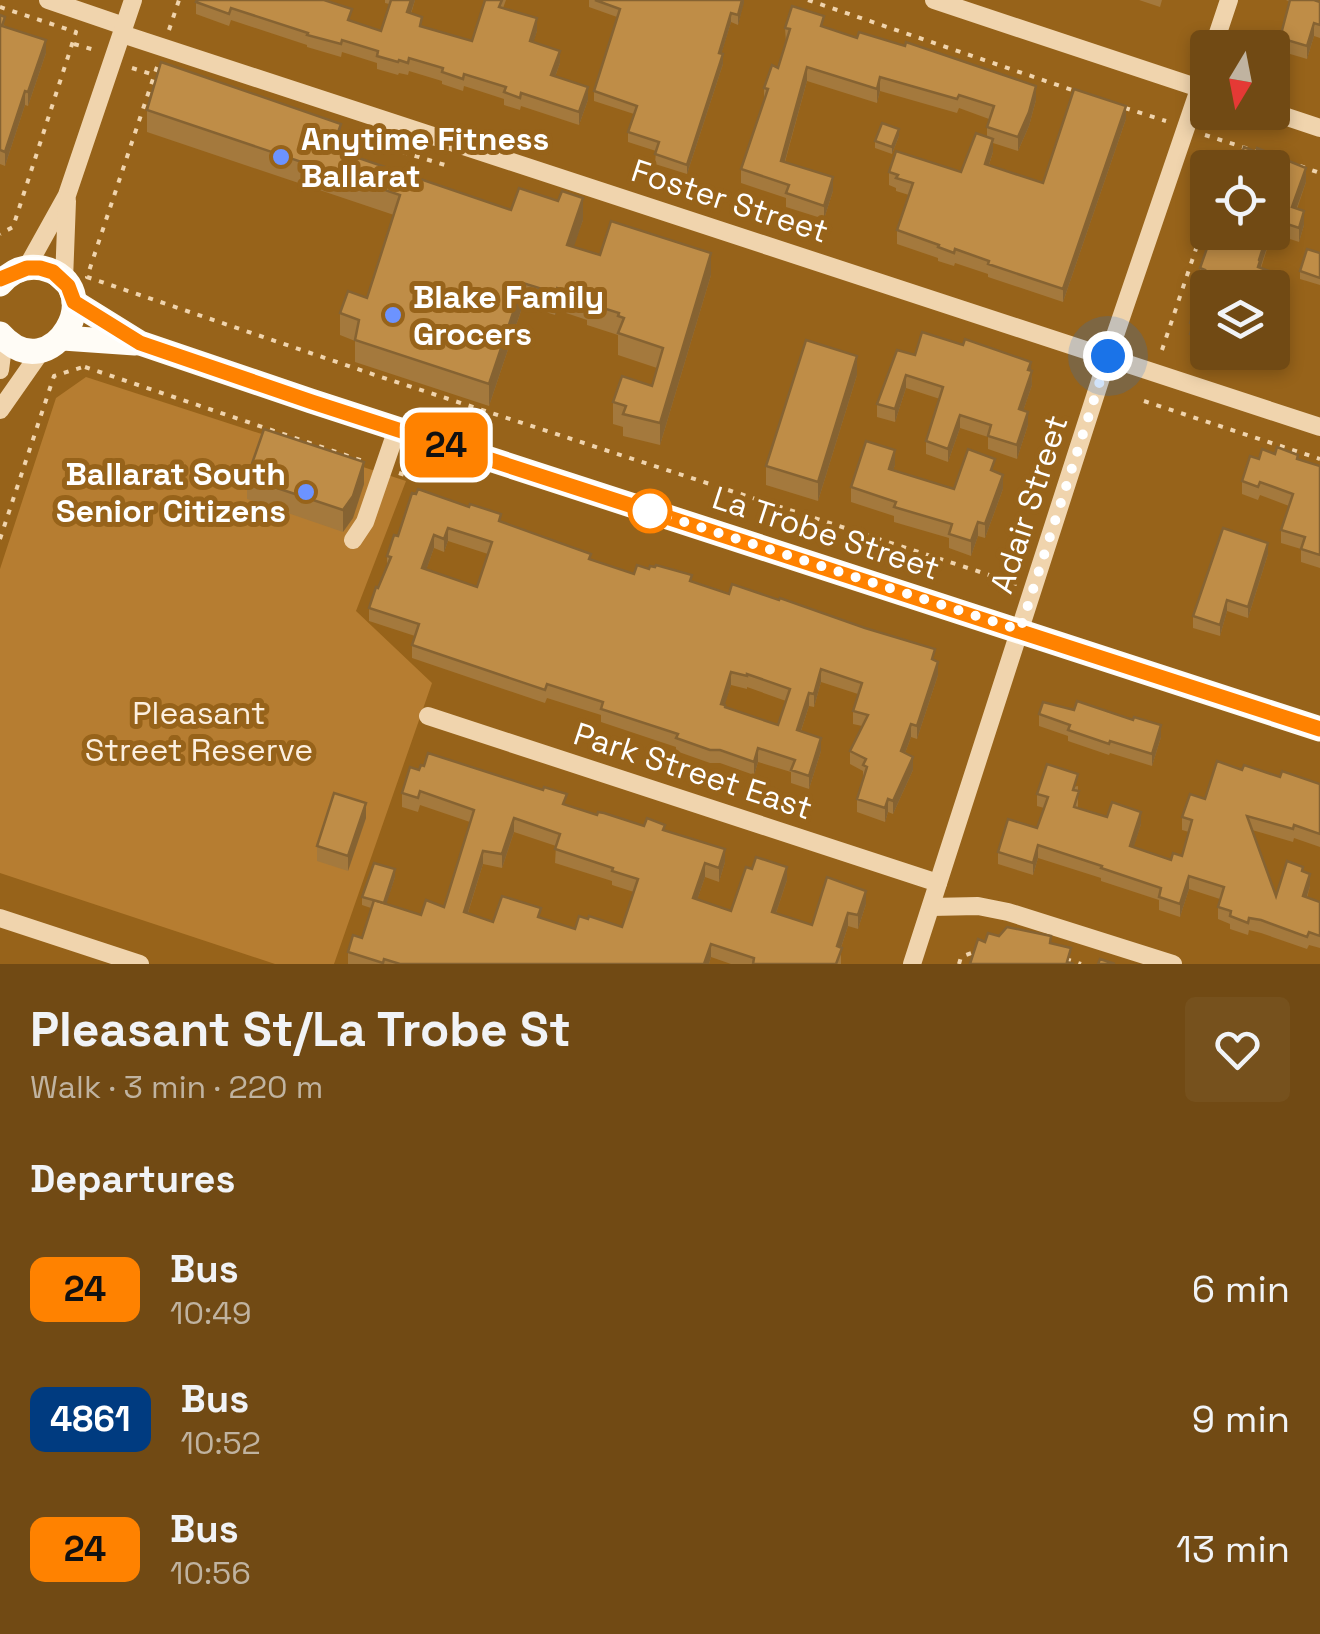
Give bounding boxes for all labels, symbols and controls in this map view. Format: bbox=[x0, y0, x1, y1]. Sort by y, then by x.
north arrow bbox=[1190, 30, 1290, 130]
map controls bbox=[1190, 30, 1290, 370]
place label: Anytime Fitness Ballarat bbox=[301, 119, 549, 196]
marker: Anytime Fitness Ballarat bbox=[270, 146, 292, 168]
street label: Foster Street bbox=[627, 150, 833, 252]
button: locate bbox=[1190, 150, 1290, 250]
button: layers bbox=[1190, 270, 1290, 370]
place label: Blake Family Grocers bbox=[413, 277, 604, 354]
marker: Blake Family Grocers bbox=[382, 304, 404, 326]
your location bbox=[1083, 331, 1133, 381]
street label: Adair Street bbox=[981, 410, 1077, 598]
line badge: 24 bbox=[401, 412, 491, 478]
text: 24 bbox=[425, 423, 467, 467]
place label: Ballarat South Senior Citizens bbox=[56, 454, 286, 531]
street label: La Trobe Street bbox=[707, 477, 945, 589]
marker: Ballarat South Senior Citizens bbox=[295, 481, 317, 503]
unlabelled marker bbox=[629, 490, 671, 532]
park label: Pleasant Street Reserve bbox=[85, 693, 313, 770]
street label: Park Street East bbox=[569, 714, 817, 828]
button: heart bbox=[1185, 997, 1290, 1102]
text: Pleasant St/La Trobe St bbox=[30, 999, 571, 1060]
text: Walk · 3 min · 220 m bbox=[30, 1067, 323, 1107]
text: Departures bbox=[30, 1155, 235, 1203]
text: Bus bbox=[170, 1245, 239, 1293]
text: 6 min bbox=[1192, 1265, 1290, 1313]
text: 24 bbox=[64, 1267, 106, 1311]
text: 10:49 bbox=[170, 1293, 252, 1333]
text: Bus bbox=[181, 1375, 249, 1423]
text: 9 min bbox=[1192, 1395, 1290, 1443]
text: 4861 bbox=[50, 1397, 131, 1441]
text: 10:52 bbox=[181, 1423, 261, 1463]
text: Bus bbox=[170, 1505, 239, 1553]
text: 13 min bbox=[1176, 1525, 1290, 1573]
text: 24 bbox=[64, 1527, 106, 1571]
text: 10:56 bbox=[170, 1553, 251, 1593]

